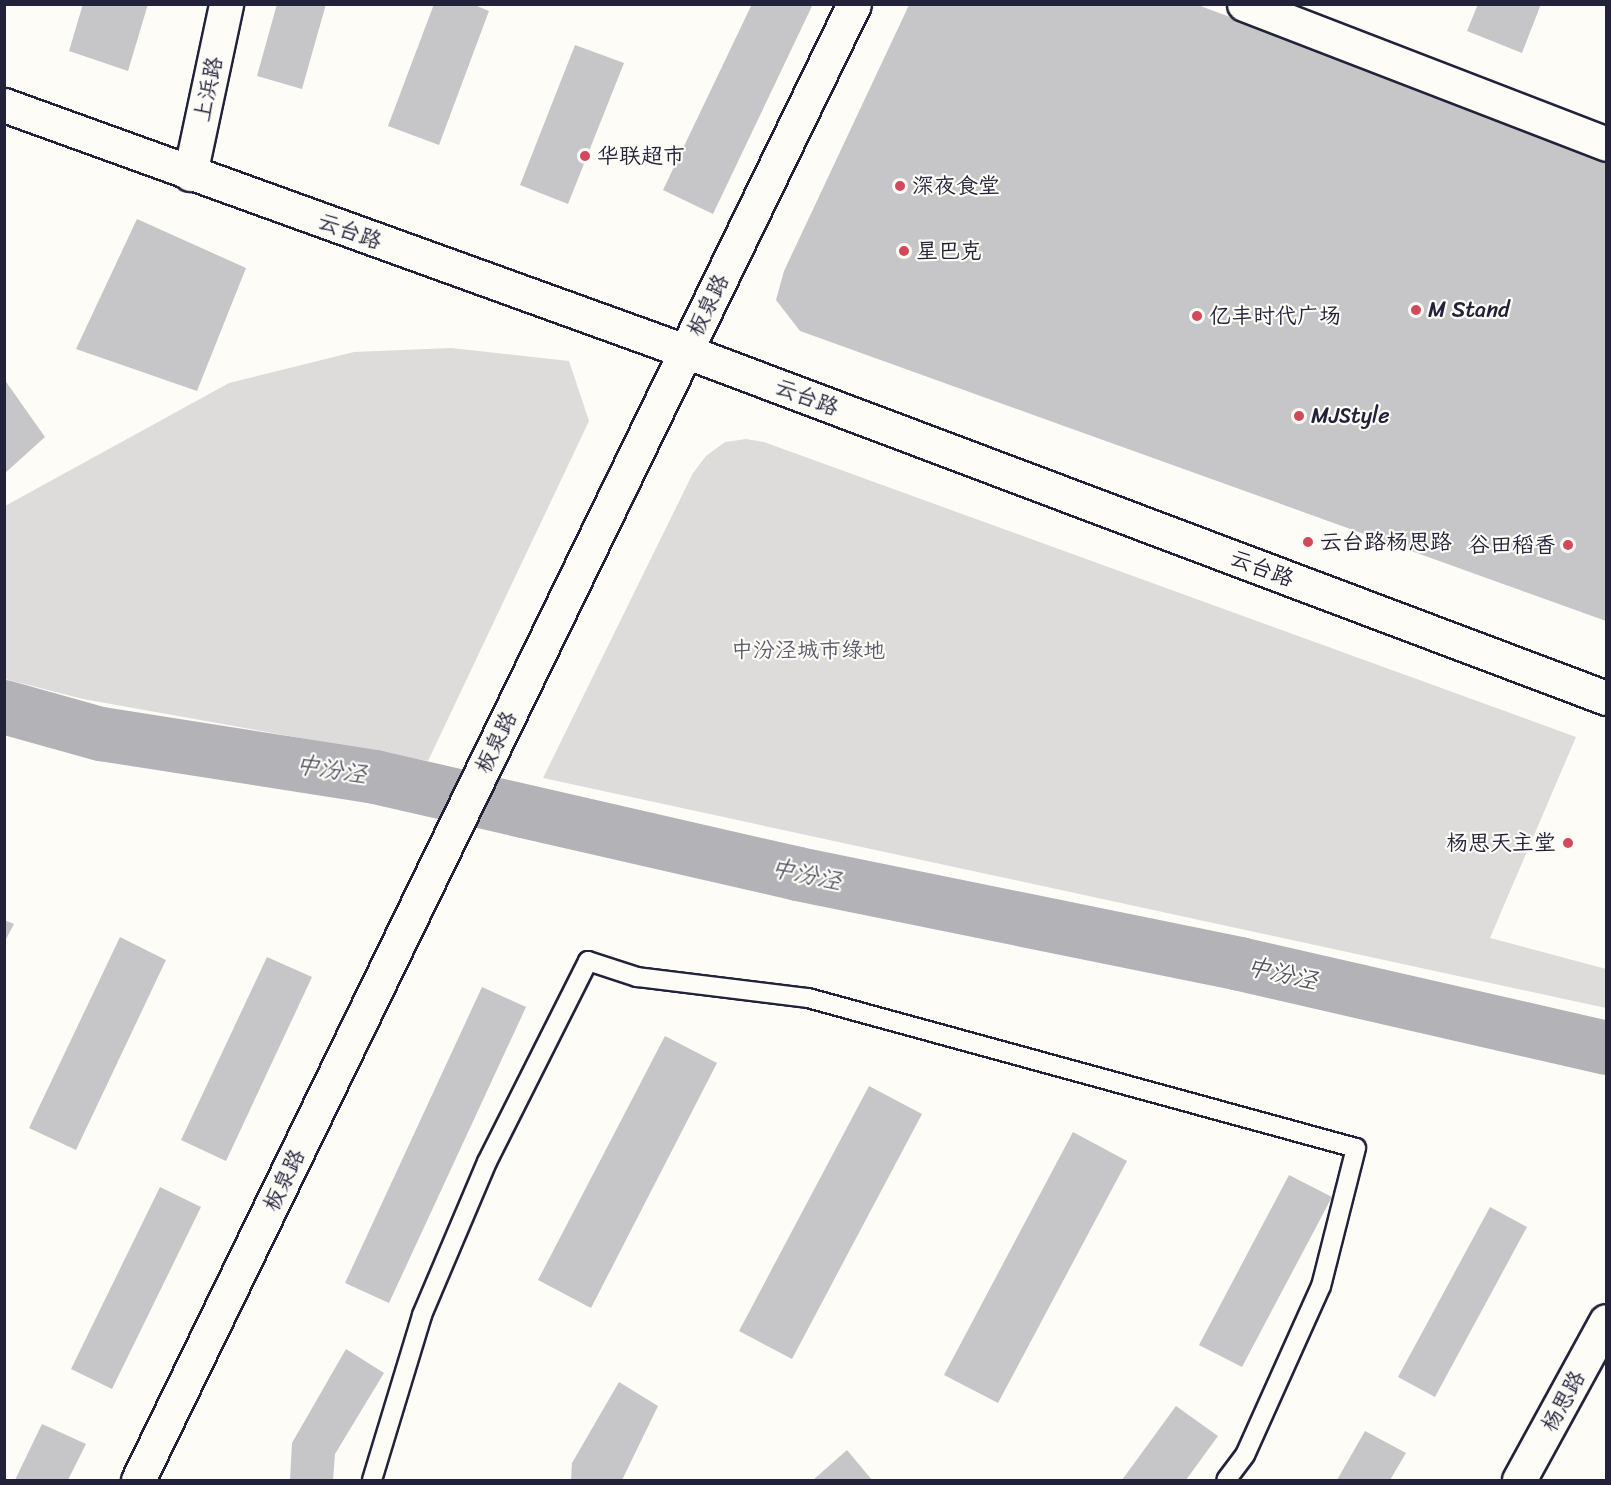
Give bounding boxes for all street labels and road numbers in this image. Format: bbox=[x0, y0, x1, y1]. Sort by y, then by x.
street label: 上浜路 bbox=[188, 54, 228, 124]
street label: 云台路 bbox=[314, 207, 386, 255]
street label: 板泉路 bbox=[682, 270, 734, 340]
street label: 云台路 bbox=[771, 373, 843, 421]
street label: 云台路 bbox=[1226, 544, 1298, 592]
street label: 板泉路 bbox=[470, 707, 522, 777]
street label: 板泉路 bbox=[258, 1145, 310, 1215]
street label: 杨思路 bbox=[1535, 1366, 1591, 1436]

